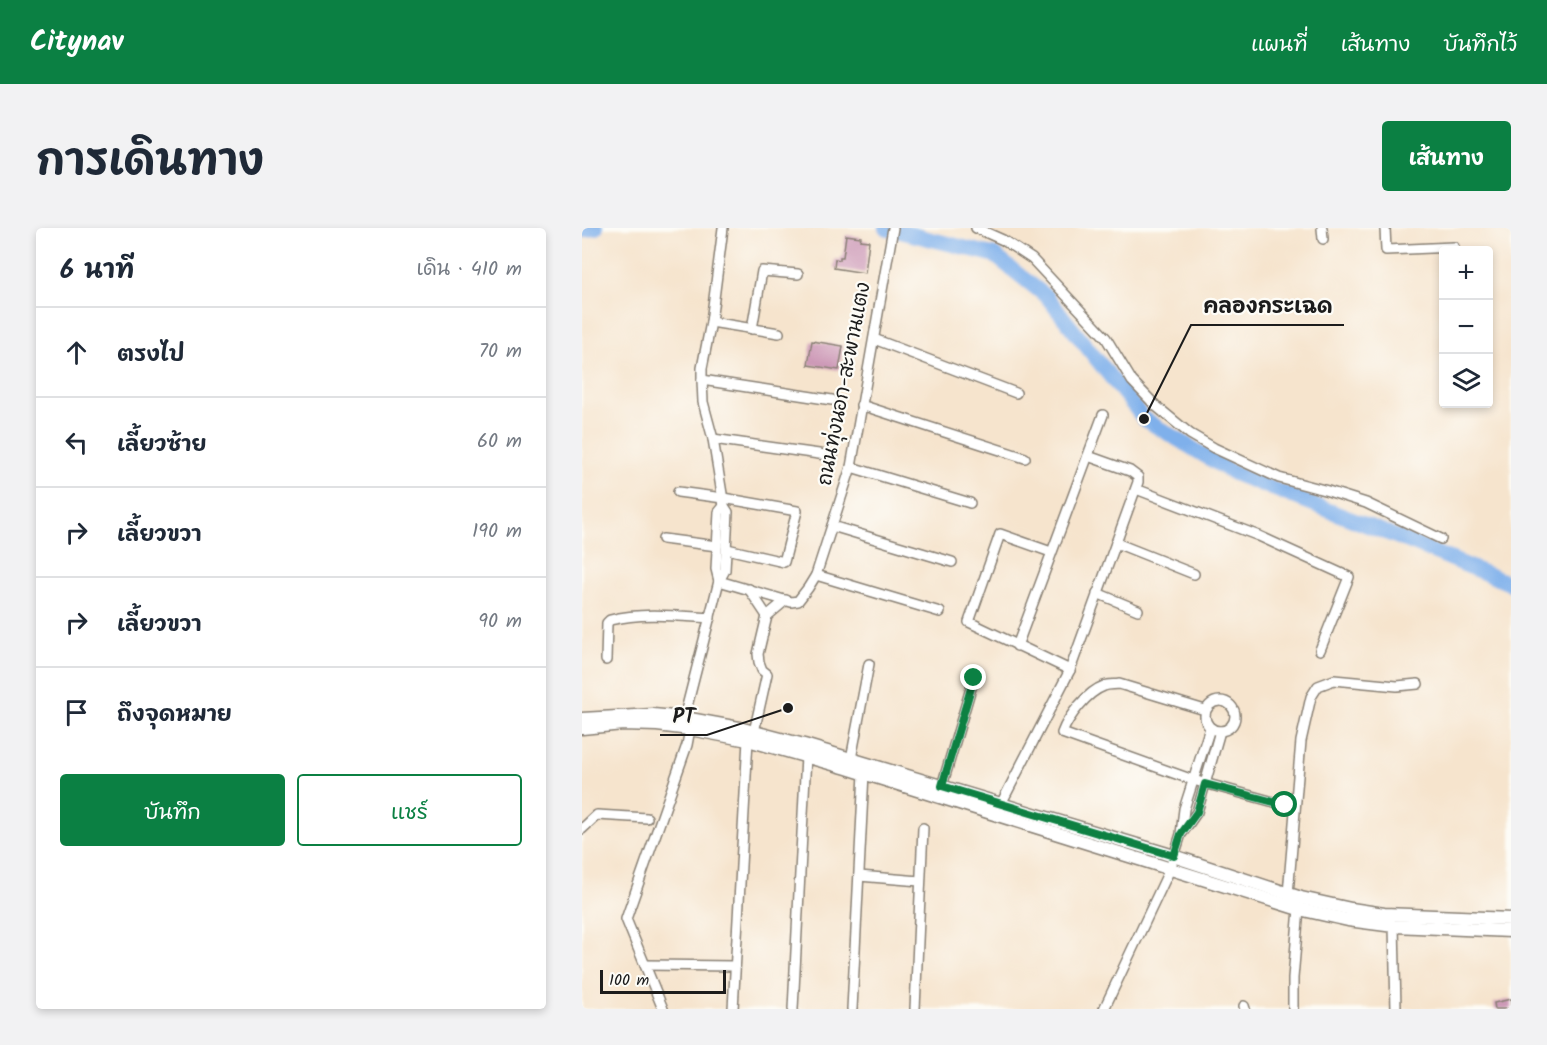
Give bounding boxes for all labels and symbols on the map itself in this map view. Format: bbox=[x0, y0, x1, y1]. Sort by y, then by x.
street label: ถนนทุ่งนอก-สะพานแตง bbox=[810, 279, 880, 489]
callout: คลองกระเฉด bbox=[1191, 286, 1344, 325]
text: คลองกระเฉด bbox=[1203, 291, 1333, 324]
route end bbox=[960, 664, 986, 690]
callout: PT bbox=[660, 696, 707, 735]
text: PT bbox=[673, 701, 698, 734]
route start bbox=[1271, 791, 1297, 817]
scale bar bbox=[600, 967, 726, 994]

